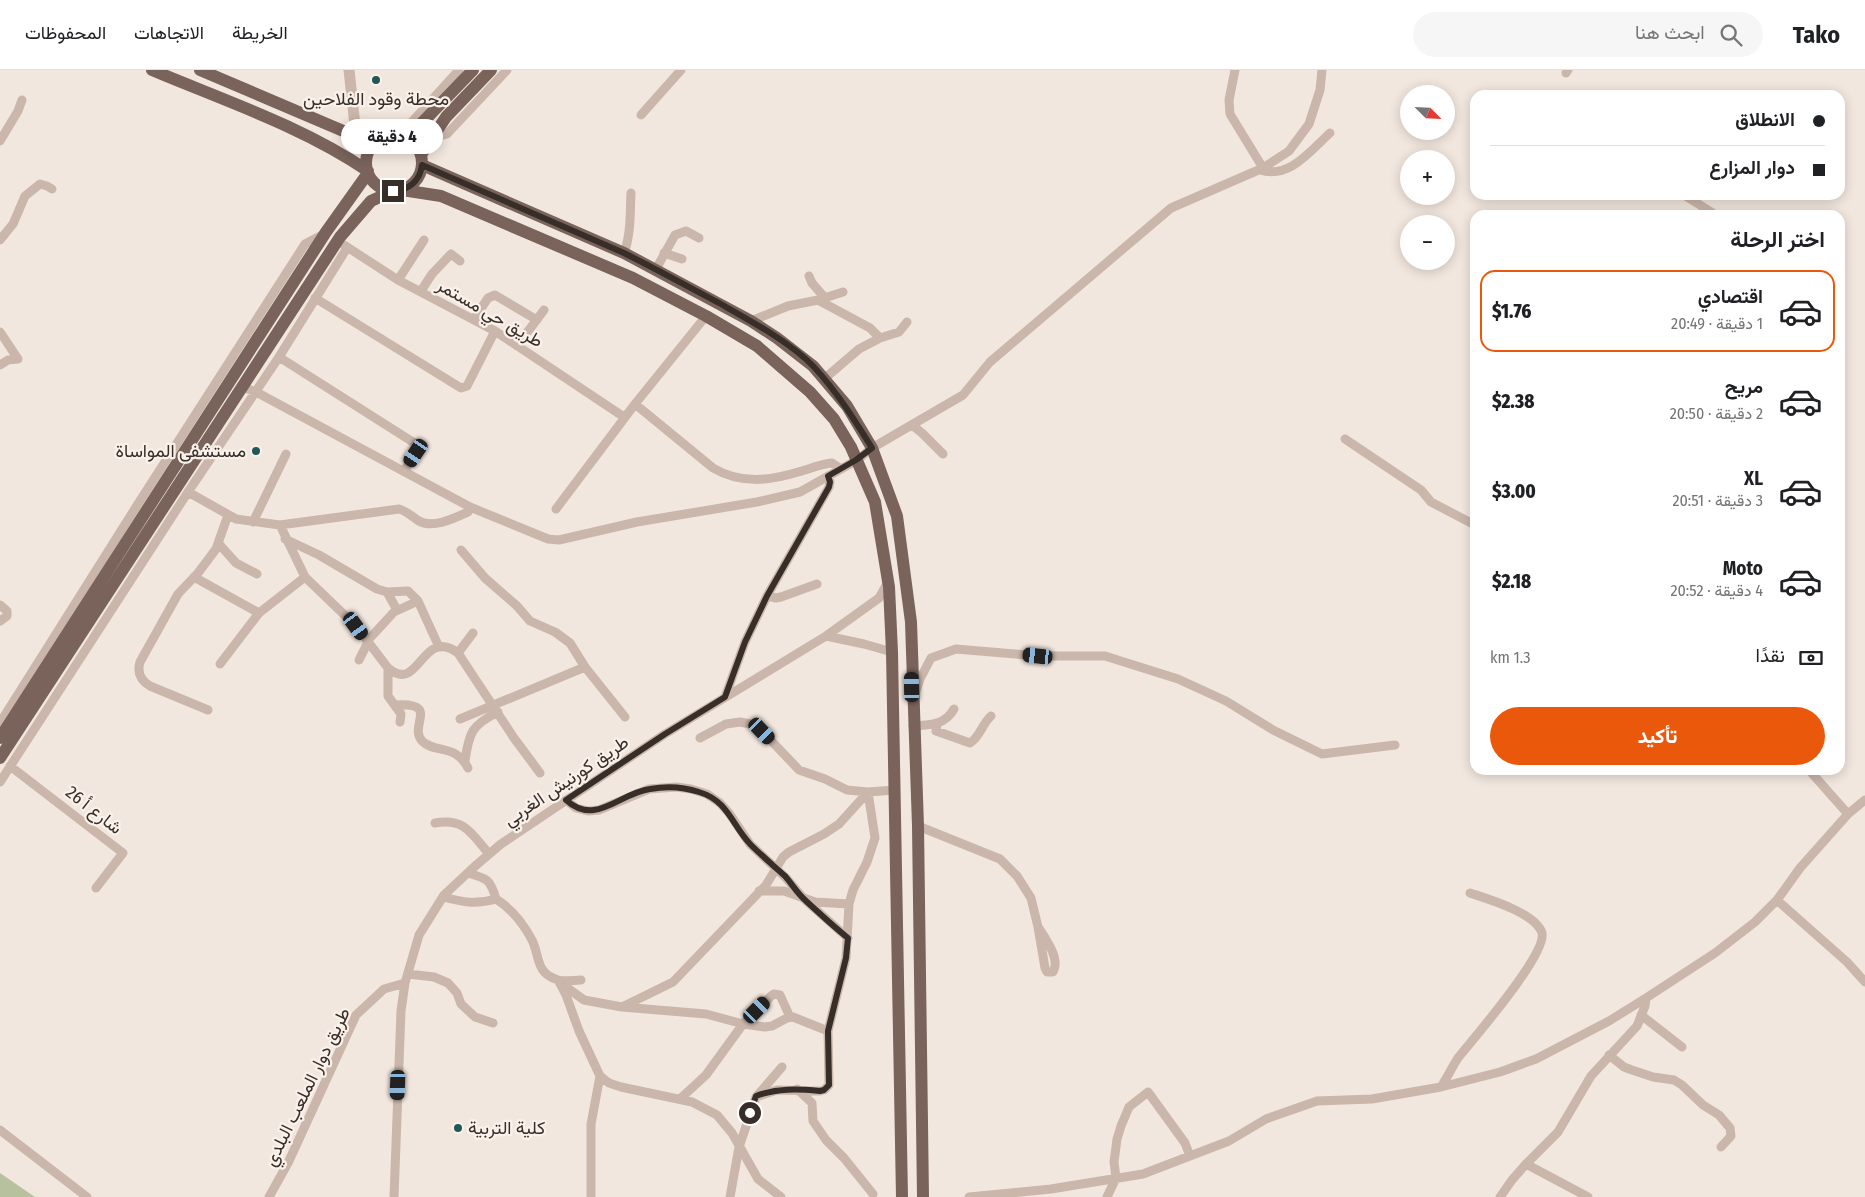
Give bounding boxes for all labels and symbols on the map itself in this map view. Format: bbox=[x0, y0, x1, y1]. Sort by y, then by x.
marker: محطة وقود الفلاحين bbox=[370, 74, 382, 86]
north arrow bbox=[1400, 85, 1455, 140]
place label: محطة وقود الفلاحين bbox=[303, 88, 449, 110]
callout: 4 دقيقة bbox=[342, 118, 444, 154]
route end bbox=[382, 180, 404, 202]
street label: طريق حي مستمر bbox=[430, 273, 547, 356]
car bbox=[401, 436, 430, 470]
place label: مستشفى المواساة bbox=[116, 440, 246, 462]
marker: مستشفى المواساة bbox=[250, 445, 262, 457]
car bbox=[341, 609, 370, 643]
car bbox=[1022, 647, 1053, 665]
car bbox=[904, 672, 919, 702]
car bbox=[746, 715, 777, 747]
street label: طريق كورنيش الغربي bbox=[499, 731, 635, 834]
street label: شارع أ 26 bbox=[61, 781, 127, 840]
car bbox=[741, 994, 772, 1026]
street label: طريق دوار الملعب البلدي bbox=[259, 1004, 359, 1172]
car bbox=[389, 1070, 406, 1100]
route start bbox=[739, 1102, 761, 1124]
place label: كلية التربية bbox=[468, 1117, 545, 1139]
marker: كلية التربية bbox=[452, 1122, 464, 1134]

